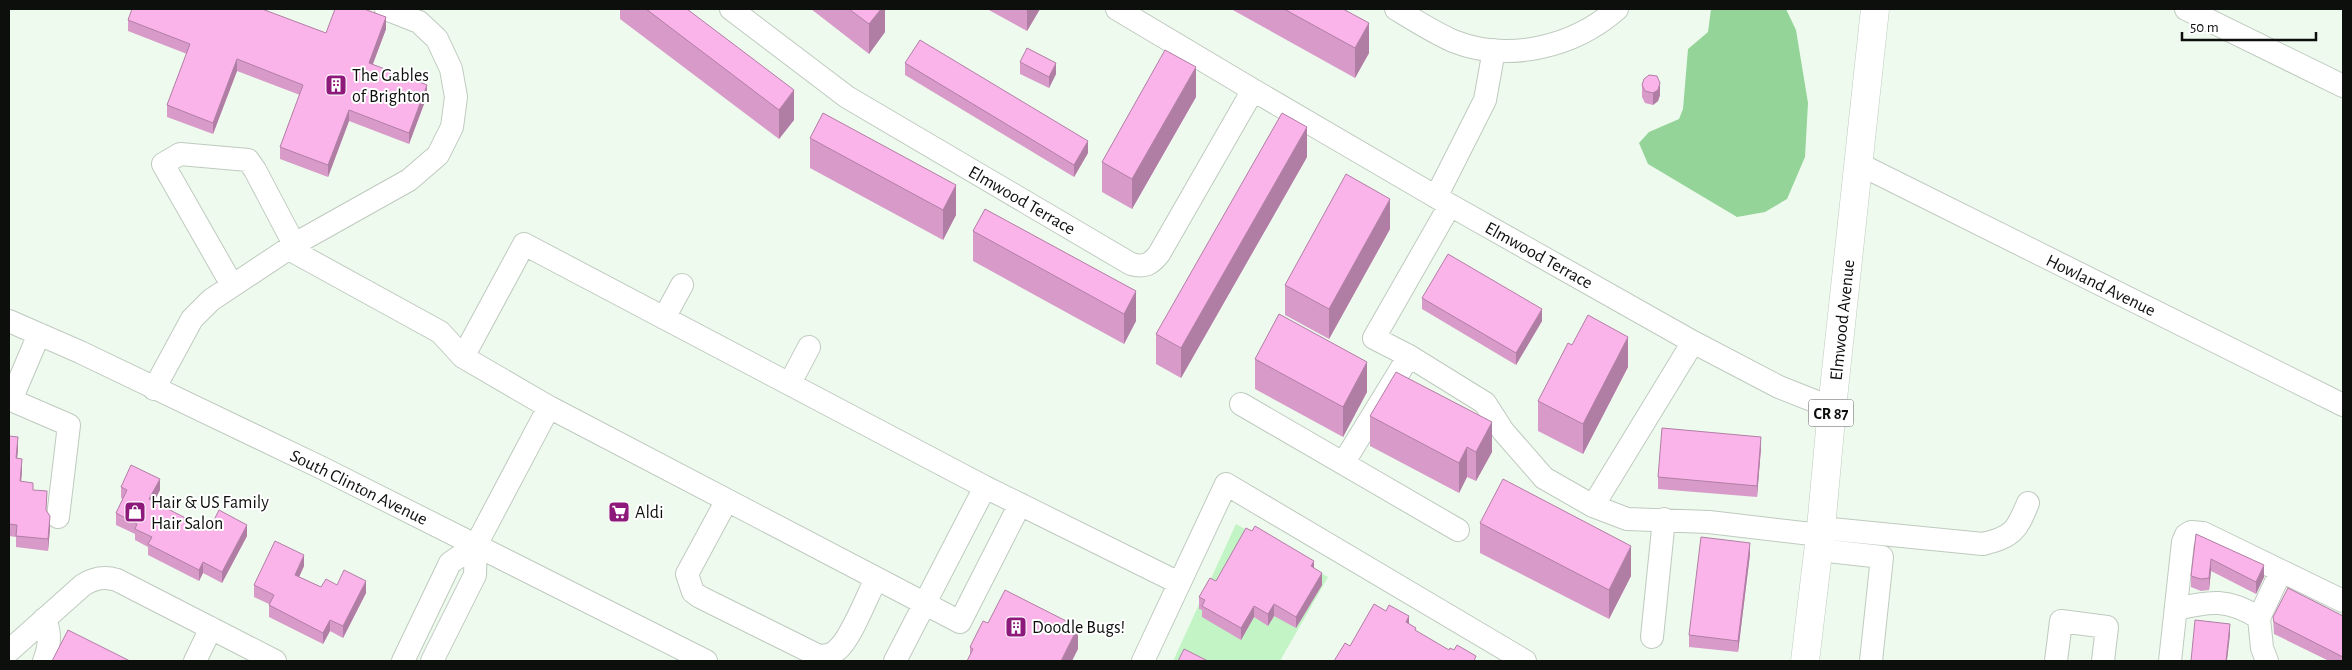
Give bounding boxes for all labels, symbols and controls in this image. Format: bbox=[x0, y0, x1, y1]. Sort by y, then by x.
scale bar bbox=[2182, 10, 2316, 42]
text: 50 m bbox=[2190, 20, 2219, 35]
place label: The Gables of Brighton bbox=[352, 67, 430, 106]
building icon: The Gables of Brighton bbox=[324, 73, 348, 97]
street label: Elmwood Terrace bbox=[965, 163, 1078, 239]
street label: Elmwood Terrace bbox=[1482, 219, 1595, 293]
street label: Howland Avenue bbox=[2043, 252, 2158, 320]
street label: Elmwood Avenue bbox=[1828, 259, 1858, 381]
road number: CR 87 bbox=[1808, 399, 1854, 426]
street label: South Clinton Avenue bbox=[287, 447, 430, 529]
place label: Hair & US Family Hair Salon bbox=[151, 494, 269, 533]
shop icon: Hair & US Family Hair Salon bbox=[123, 500, 147, 524]
supermarket icon: Aldi bbox=[607, 500, 631, 524]
place label: Aldi bbox=[635, 504, 664, 522]
building icon: Doodle Bugs! bbox=[1004, 615, 1028, 639]
place label: Doodle Bugs! bbox=[1032, 619, 1125, 637]

